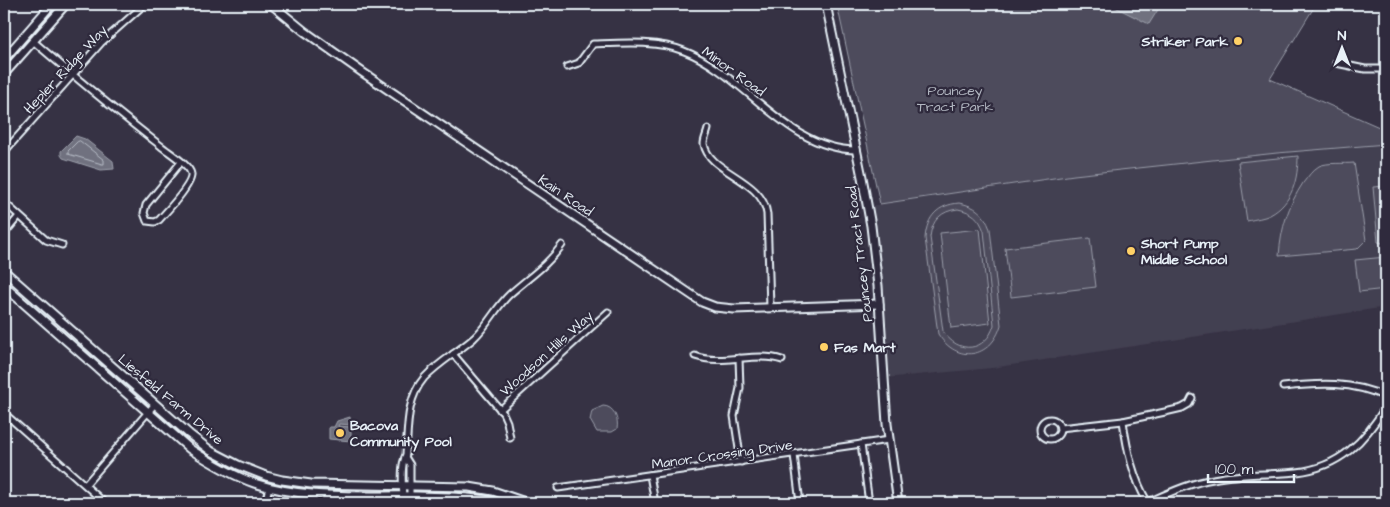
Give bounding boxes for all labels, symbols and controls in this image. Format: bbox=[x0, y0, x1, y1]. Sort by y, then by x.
street label: Hepler Ridge Way bbox=[19, 21, 112, 118]
north arrow bbox=[1318, 22, 1368, 72]
text: N bbox=[1338, 26, 1347, 46]
place label: Striker Park bbox=[1141, 32, 1228, 52]
marker: Striker Park bbox=[1232, 35, 1244, 47]
street label: Minor Road bbox=[698, 42, 769, 102]
park label: Pouncey Tract Park bbox=[917, 81, 993, 117]
street label: Kain Road bbox=[534, 170, 597, 222]
street label: Pouncey Tract Road bbox=[842, 185, 878, 323]
place label: Short Pump Middle School bbox=[1140, 234, 1228, 270]
marker: Short Pump Middle School bbox=[1125, 245, 1137, 257]
street label: Woodson Hills Way bbox=[496, 306, 598, 401]
place label: Fas Mart bbox=[834, 338, 896, 358]
marker: Fas Mart bbox=[818, 341, 830, 353]
street label: Liesfeld Farm Drive bbox=[113, 350, 228, 450]
place label: Bacova Community Pool bbox=[350, 416, 452, 452]
marker: Bacova Community Pool bbox=[334, 427, 346, 439]
street label: Manor Crossing Drive bbox=[650, 435, 794, 475]
scale bar bbox=[1208, 452, 1294, 484]
text: 100 m bbox=[1215, 459, 1254, 480]

